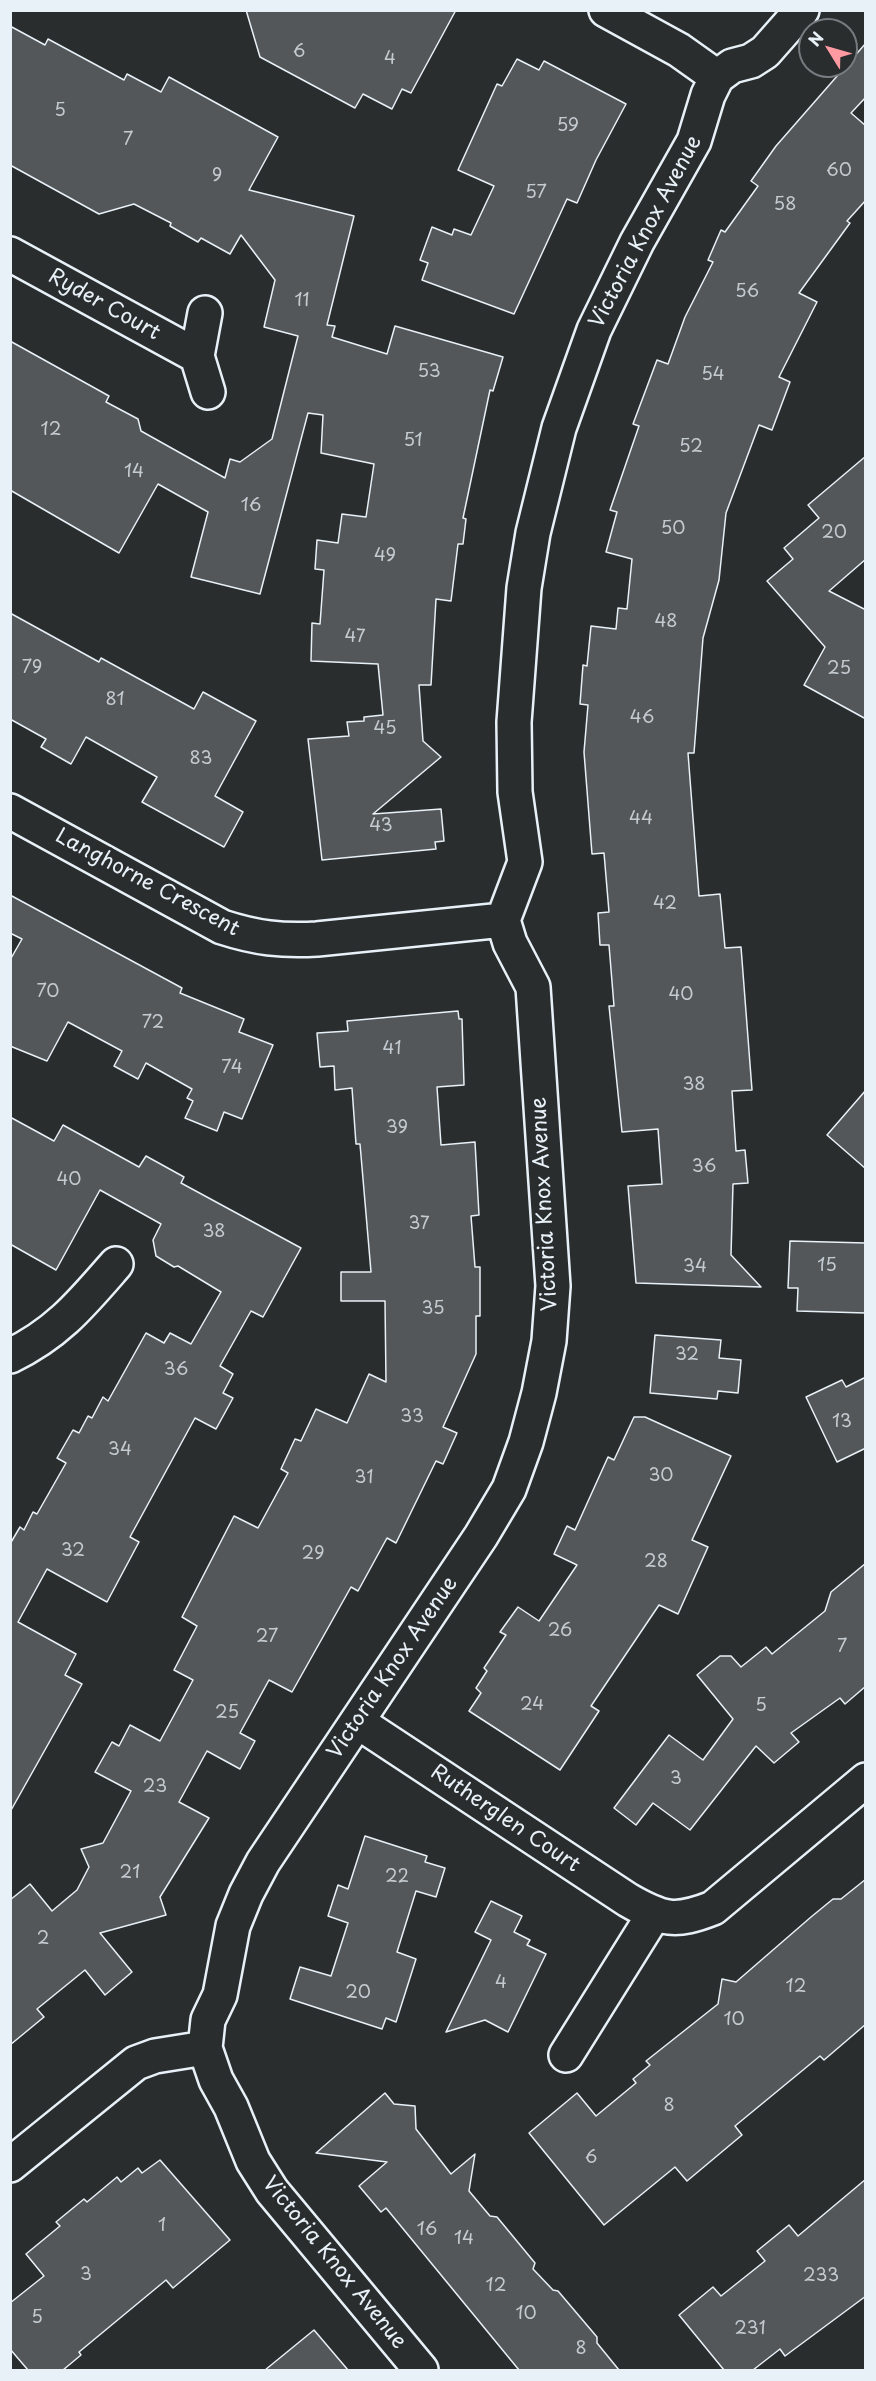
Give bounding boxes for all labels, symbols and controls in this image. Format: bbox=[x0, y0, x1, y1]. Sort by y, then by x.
north arrow bbox=[798, 18, 858, 78]
text: N bbox=[802, 26, 829, 51]
house number: 6 bbox=[293, 41, 305, 63]
house number: 4 bbox=[384, 48, 396, 70]
house number: 5 bbox=[54, 100, 66, 122]
house number: 59 bbox=[557, 115, 579, 137]
house number: 7 bbox=[123, 129, 133, 151]
street label: Victoria Knox Avenue bbox=[585, 131, 707, 333]
house number: 60 bbox=[826, 160, 852, 182]
house number: 9 bbox=[212, 165, 222, 187]
house number: 57 bbox=[525, 182, 547, 204]
house number: 58 bbox=[774, 194, 796, 216]
street label: Ryder Court bbox=[44, 264, 164, 346]
house number: 56 bbox=[735, 281, 759, 303]
house number: 11 bbox=[294, 290, 310, 312]
house number: 53 bbox=[417, 361, 441, 383]
house number: 54 bbox=[701, 364, 725, 386]
house number: 12 bbox=[41, 419, 61, 441]
house number: 51 bbox=[403, 430, 423, 452]
house number: 52 bbox=[679, 436, 703, 458]
house number: 14 bbox=[124, 461, 144, 483]
house number: 16 bbox=[241, 495, 261, 517]
house number: 50 bbox=[661, 518, 685, 540]
house number: 20 bbox=[821, 522, 847, 544]
house number: 49 bbox=[374, 545, 396, 567]
house number: 48 bbox=[654, 611, 678, 633]
house number: 47 bbox=[344, 626, 366, 648]
house number: 79 bbox=[22, 657, 42, 679]
house number: 25 bbox=[827, 658, 851, 680]
house number: 81 bbox=[105, 689, 125, 711]
house number: 46 bbox=[630, 707, 654, 729]
house number: 45 bbox=[374, 718, 396, 740]
house number: 83 bbox=[190, 748, 212, 770]
house number: 44 bbox=[629, 808, 653, 830]
house number: 43 bbox=[369, 815, 393, 837]
street label: Langhorne Crescent bbox=[51, 824, 243, 942]
house number: 42 bbox=[653, 893, 677, 915]
house number: 70 bbox=[37, 981, 59, 1003]
house number: 40 bbox=[668, 984, 694, 1006]
house number: 72 bbox=[142, 1012, 164, 1034]
house number: 41 bbox=[383, 1038, 401, 1060]
house number: 74 bbox=[221, 1057, 243, 1079]
house number: 38 bbox=[682, 1074, 706, 1096]
street label: Victoria Knox Avenue bbox=[527, 1096, 563, 1312]
house number: 39 bbox=[386, 1117, 408, 1139]
house number: 36 bbox=[692, 1156, 716, 1178]
house number: 40 bbox=[56, 1169, 82, 1191]
house number: 37 bbox=[408, 1213, 430, 1235]
house number: 38 bbox=[202, 1221, 226, 1243]
house number: 15 bbox=[817, 1255, 837, 1277]
house number: 34 bbox=[683, 1256, 707, 1278]
house number: 35 bbox=[421, 1298, 445, 1320]
house number: 32 bbox=[675, 1344, 699, 1366]
house number: 36 bbox=[164, 1359, 188, 1381]
house number: 33 bbox=[400, 1406, 424, 1428]
house number: 13 bbox=[832, 1411, 852, 1433]
house number: 34 bbox=[108, 1439, 132, 1461]
house number: 30 bbox=[648, 1465, 674, 1487]
house number: 31 bbox=[355, 1467, 373, 1489]
house number: 32 bbox=[61, 1540, 85, 1562]
house number: 29 bbox=[302, 1543, 324, 1565]
house number: 28 bbox=[644, 1551, 668, 1573]
street label: Victoria Knox Avenue bbox=[323, 1572, 463, 1764]
house number: 26 bbox=[548, 1620, 572, 1642]
house number: 27 bbox=[256, 1626, 278, 1648]
house number: 7 bbox=[837, 1636, 847, 1658]
house number: 24 bbox=[520, 1694, 544, 1716]
house number: 5 bbox=[755, 1695, 767, 1717]
house number: 25 bbox=[215, 1702, 239, 1724]
street label: Rutherglen Court bbox=[426, 1760, 584, 1878]
house number: 3 bbox=[670, 1768, 682, 1790]
house number: 23 bbox=[143, 1776, 167, 1798]
house number: 21 bbox=[120, 1862, 140, 1884]
house number: 22 bbox=[385, 1866, 409, 1888]
house number: 2 bbox=[37, 1928, 49, 1950]
house number: 4 bbox=[495, 1972, 507, 1994]
house number: 12 bbox=[786, 1976, 806, 1998]
house number: 20 bbox=[345, 1982, 371, 2004]
house number: 10 bbox=[723, 2009, 745, 2031]
house number: 8 bbox=[663, 2095, 675, 2117]
house number: 6 bbox=[585, 2147, 597, 2169]
street label: Victoria Knox Avenue bbox=[257, 2172, 411, 2354]
house number: 1 bbox=[158, 2215, 166, 2237]
house number: 16 bbox=[417, 2219, 437, 2241]
house number: 14 bbox=[454, 2228, 474, 2250]
house number: 3 bbox=[80, 2264, 92, 2286]
house number: 233 bbox=[803, 2265, 839, 2287]
house number: 12 bbox=[486, 2275, 506, 2297]
house number: 10 bbox=[515, 2303, 537, 2325]
house number: 5 bbox=[31, 2307, 43, 2329]
house number: 231 bbox=[734, 2318, 766, 2340]
house number: 8 bbox=[575, 2338, 587, 2360]

